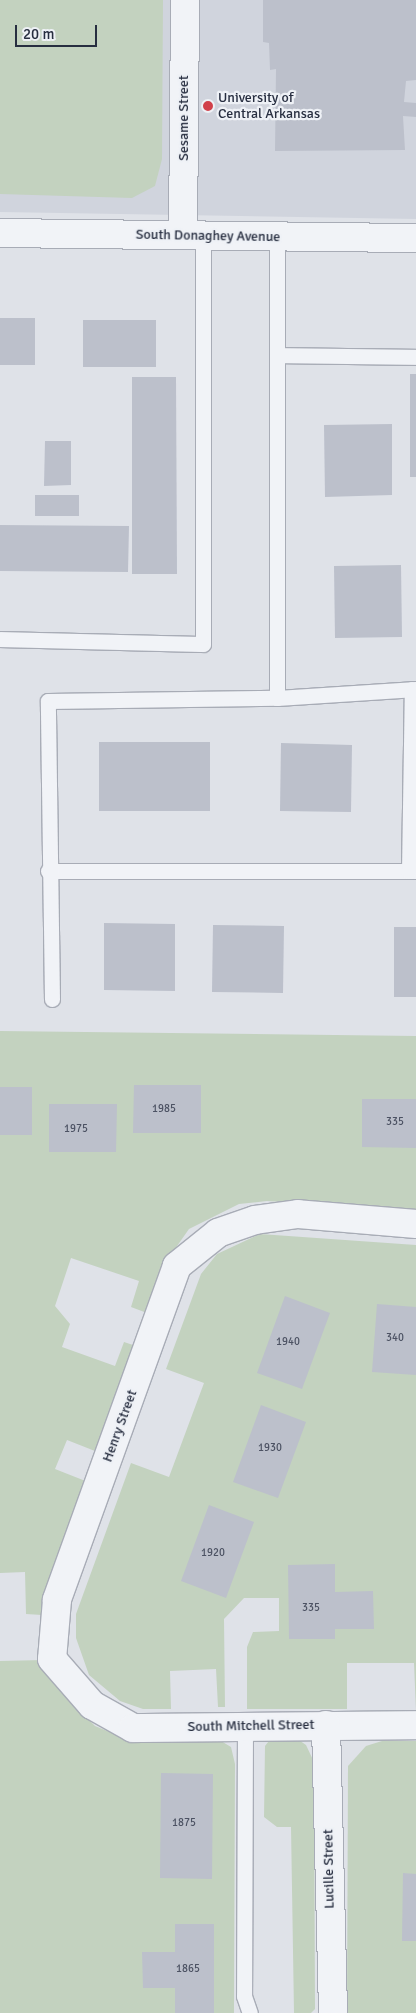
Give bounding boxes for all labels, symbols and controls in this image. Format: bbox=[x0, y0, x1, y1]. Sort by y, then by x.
scale bar bbox=[18, 15, 100, 47]
text: 20 m bbox=[23, 25, 54, 43]
street label: Sesame Street bbox=[176, 75, 192, 161]
place label: University of Central Arkansas bbox=[218, 90, 320, 122]
marker: University of Central Arkansas bbox=[202, 100, 214, 112]
street label: South Donaghey Avenue bbox=[136, 226, 280, 246]
house number: 1985 bbox=[152, 1102, 176, 1116]
house number: 335 bbox=[386, 1115, 404, 1129]
house number: 1975 bbox=[64, 1122, 88, 1136]
house number: 340 bbox=[386, 1331, 404, 1345]
house number: 1940 bbox=[276, 1335, 300, 1349]
street label: Henry Street bbox=[99, 1388, 141, 1464]
house number: 1930 bbox=[258, 1441, 282, 1455]
house number: 1920 bbox=[201, 1546, 225, 1560]
house number: 335 bbox=[302, 1601, 320, 1615]
street label: South Mitchell Street bbox=[187, 1716, 315, 1736]
house number: 1875 bbox=[172, 1816, 196, 1830]
street label: Lucille Street bbox=[320, 1829, 338, 1909]
house number: 1865 bbox=[176, 1962, 200, 1976]

